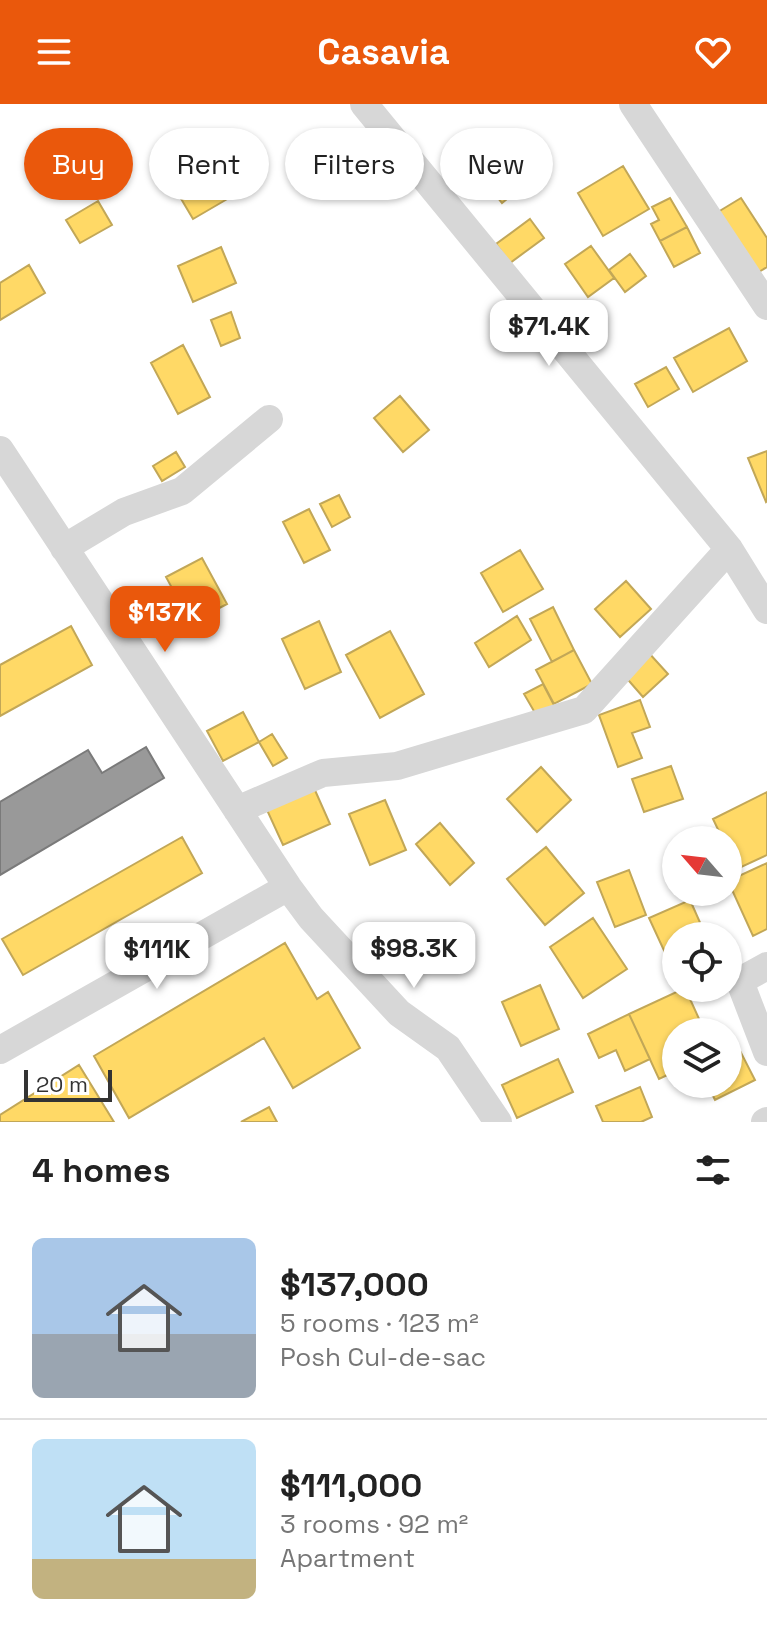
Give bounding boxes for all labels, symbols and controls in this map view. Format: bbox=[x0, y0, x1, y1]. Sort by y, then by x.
text: Casavia bbox=[317, 29, 450, 75]
icon: menu bbox=[32, 30, 76, 74]
icon: heart bbox=[691, 30, 735, 74]
chip: Buy bbox=[24, 128, 133, 200]
chip: Rent bbox=[149, 128, 269, 200]
chip: Filters bbox=[285, 128, 424, 200]
chip: New bbox=[440, 128, 553, 200]
pin: $71.4K bbox=[484, 300, 614, 368]
text: $71.4K bbox=[508, 309, 590, 343]
pin: $137K bbox=[109, 586, 221, 654]
text: $137K bbox=[128, 595, 202, 629]
north arrow bbox=[662, 826, 742, 906]
map controls bbox=[662, 826, 742, 1098]
pin: $98.3K bbox=[349, 922, 479, 990]
button: locate bbox=[662, 922, 742, 1002]
pin: $111K bbox=[101, 923, 213, 991]
text: $98.3K bbox=[370, 931, 458, 965]
text: $111K bbox=[123, 932, 191, 966]
button: layers bbox=[662, 1018, 742, 1098]
scale bar bbox=[24, 1066, 112, 1102]
text: 20 m bbox=[36, 1070, 88, 1098]
icon: filters bbox=[691, 1148, 735, 1192]
text: 4 homes bbox=[32, 1149, 170, 1192]
text: $137,000 bbox=[280, 1263, 429, 1306]
icon: home bbox=[96, 1270, 192, 1366]
text: 5 rooms · 123 m² bbox=[280, 1306, 479, 1340]
text: Posh Cul-de-sac bbox=[280, 1340, 486, 1374]
text: $111,000 bbox=[280, 1464, 422, 1507]
icon: home bbox=[96, 1471, 192, 1567]
text: 3 rooms · 92 m² bbox=[280, 1507, 468, 1541]
text: Apartment bbox=[280, 1541, 415, 1575]

